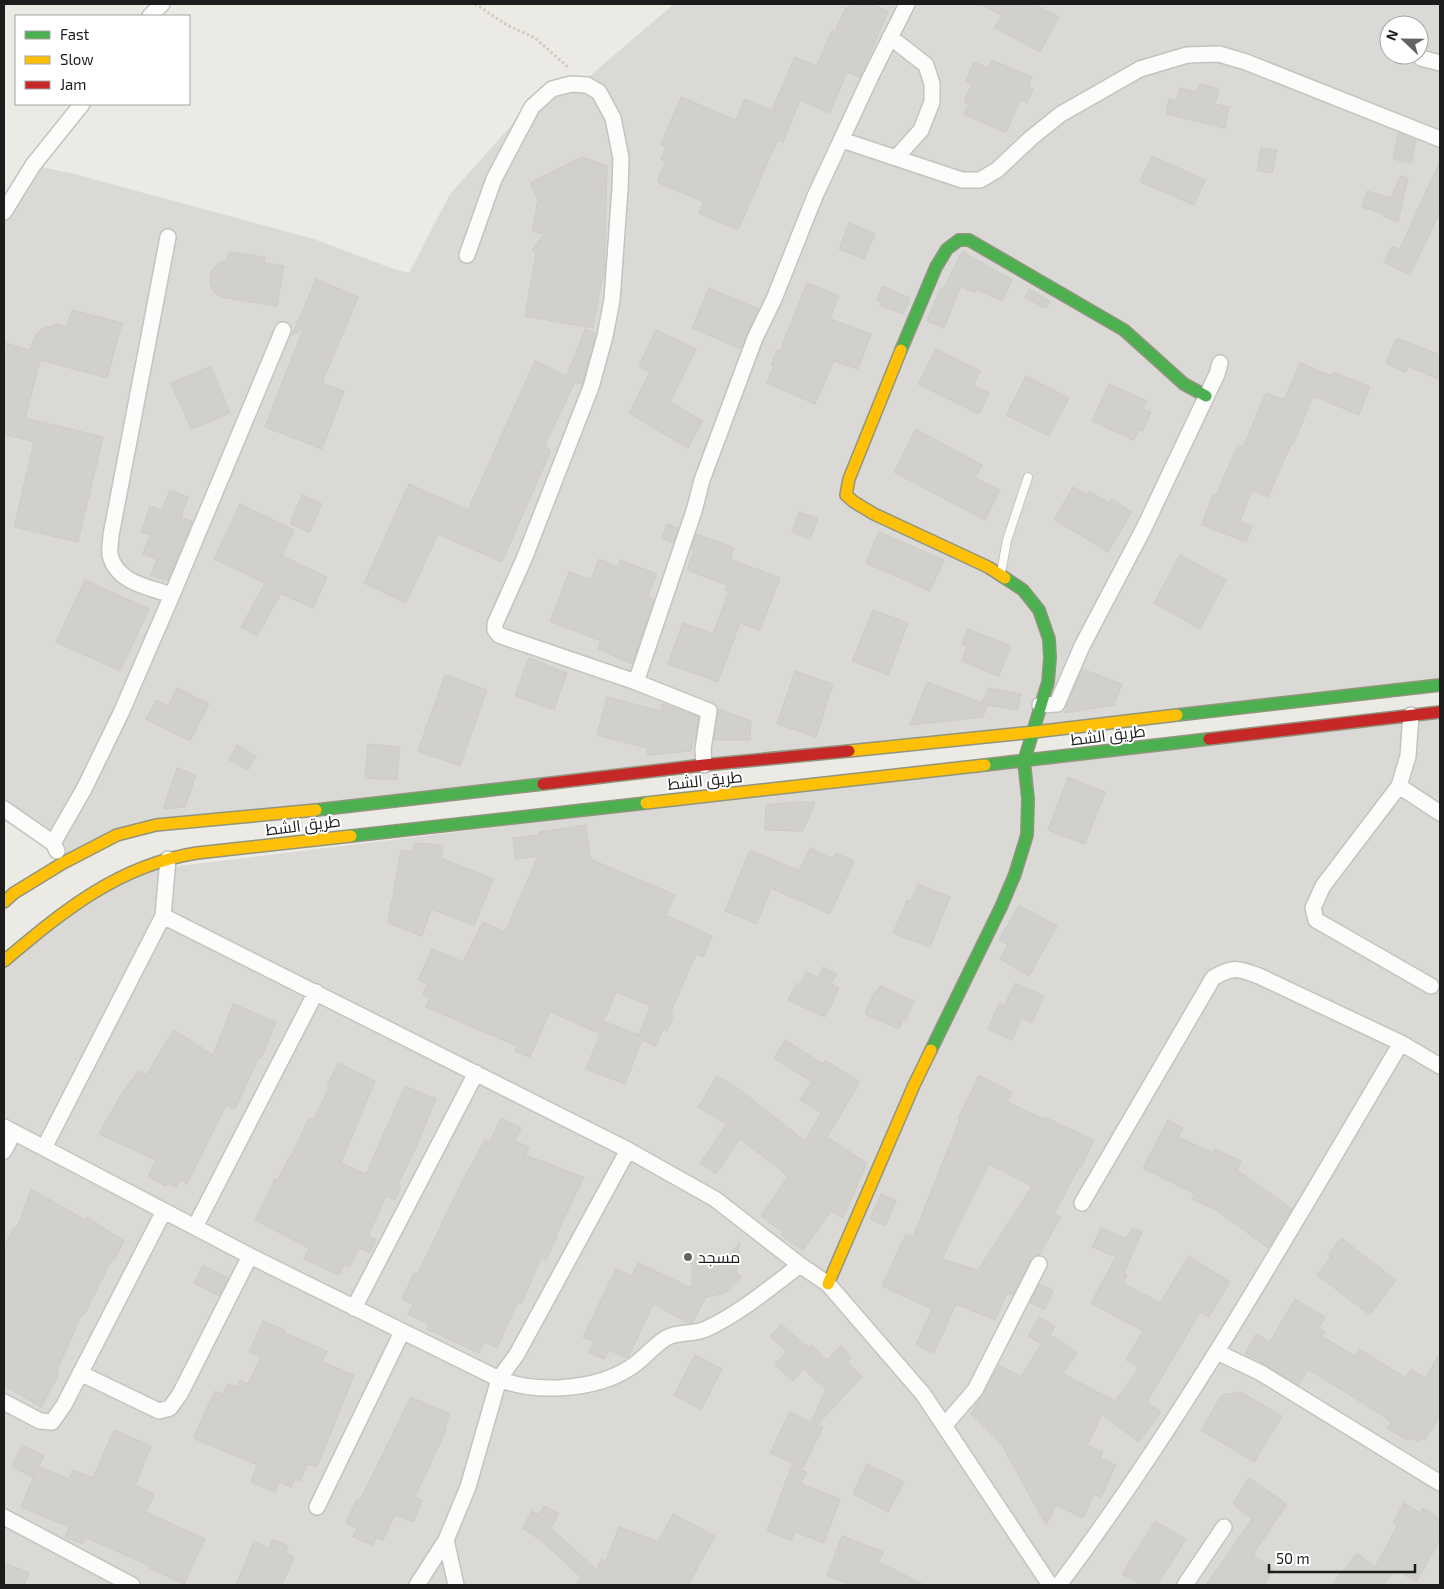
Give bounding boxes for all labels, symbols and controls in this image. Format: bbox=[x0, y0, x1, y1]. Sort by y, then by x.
legend bbox=[15, 15, 190, 105]
north arrow bbox=[1379, 15, 1429, 65]
text: Fast bbox=[60, 25, 90, 43]
text: N bbox=[1382, 27, 1401, 43]
text: Slow bbox=[60, 50, 94, 68]
text: Jam bbox=[60, 75, 86, 93]
street label: طريق الشط bbox=[1069, 720, 1147, 751]
street label: طريق الشط bbox=[666, 766, 744, 795]
street label: طريق الشط bbox=[264, 810, 342, 841]
place label: مسجد bbox=[698, 1247, 740, 1267]
marker: مسجد bbox=[682, 1251, 694, 1263]
scale bar bbox=[1269, 1542, 1415, 1574]
text: 50 m bbox=[1276, 1549, 1310, 1567]

